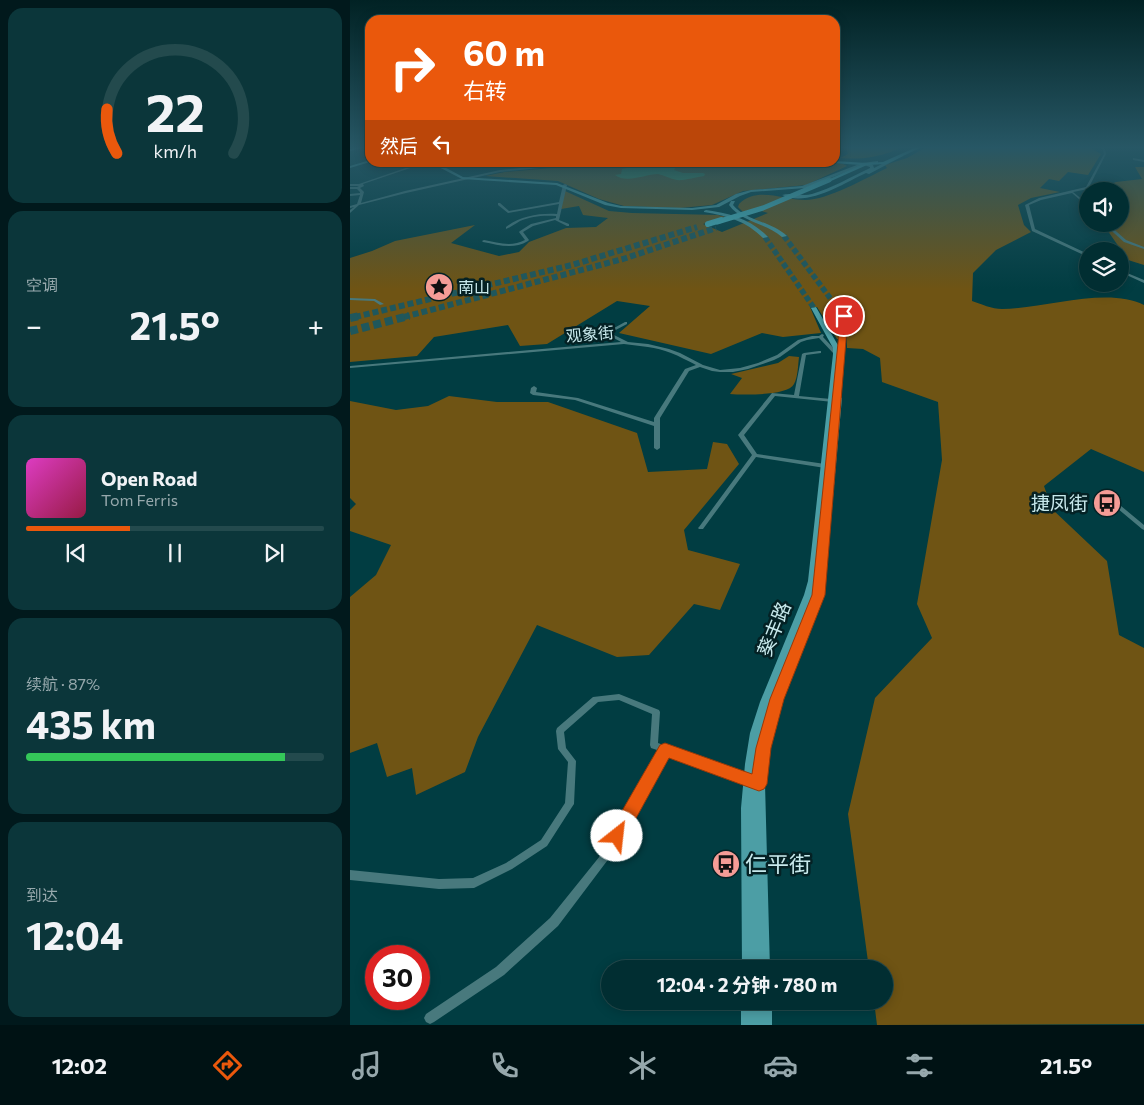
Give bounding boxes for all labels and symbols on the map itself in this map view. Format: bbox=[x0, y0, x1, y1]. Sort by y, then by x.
place icon: 南山 bbox=[424, 272, 454, 302]
place label: 南山 bbox=[458, 277, 490, 296]
pin bbox=[823, 295, 865, 337]
street label: 观象街 bbox=[565, 322, 615, 345]
bus stop icon: 捷凤街 bbox=[1092, 488, 1122, 518]
place label: 捷凤街 bbox=[1031, 491, 1088, 514]
street label: 葵丰路 bbox=[752, 598, 795, 660]
position arrow bbox=[590, 809, 642, 861]
bus stop icon: 仁平街 bbox=[711, 849, 741, 879]
place label: 仁平街 bbox=[745, 850, 811, 877]
speed limit sign: 30 bbox=[365, 945, 430, 1010]

